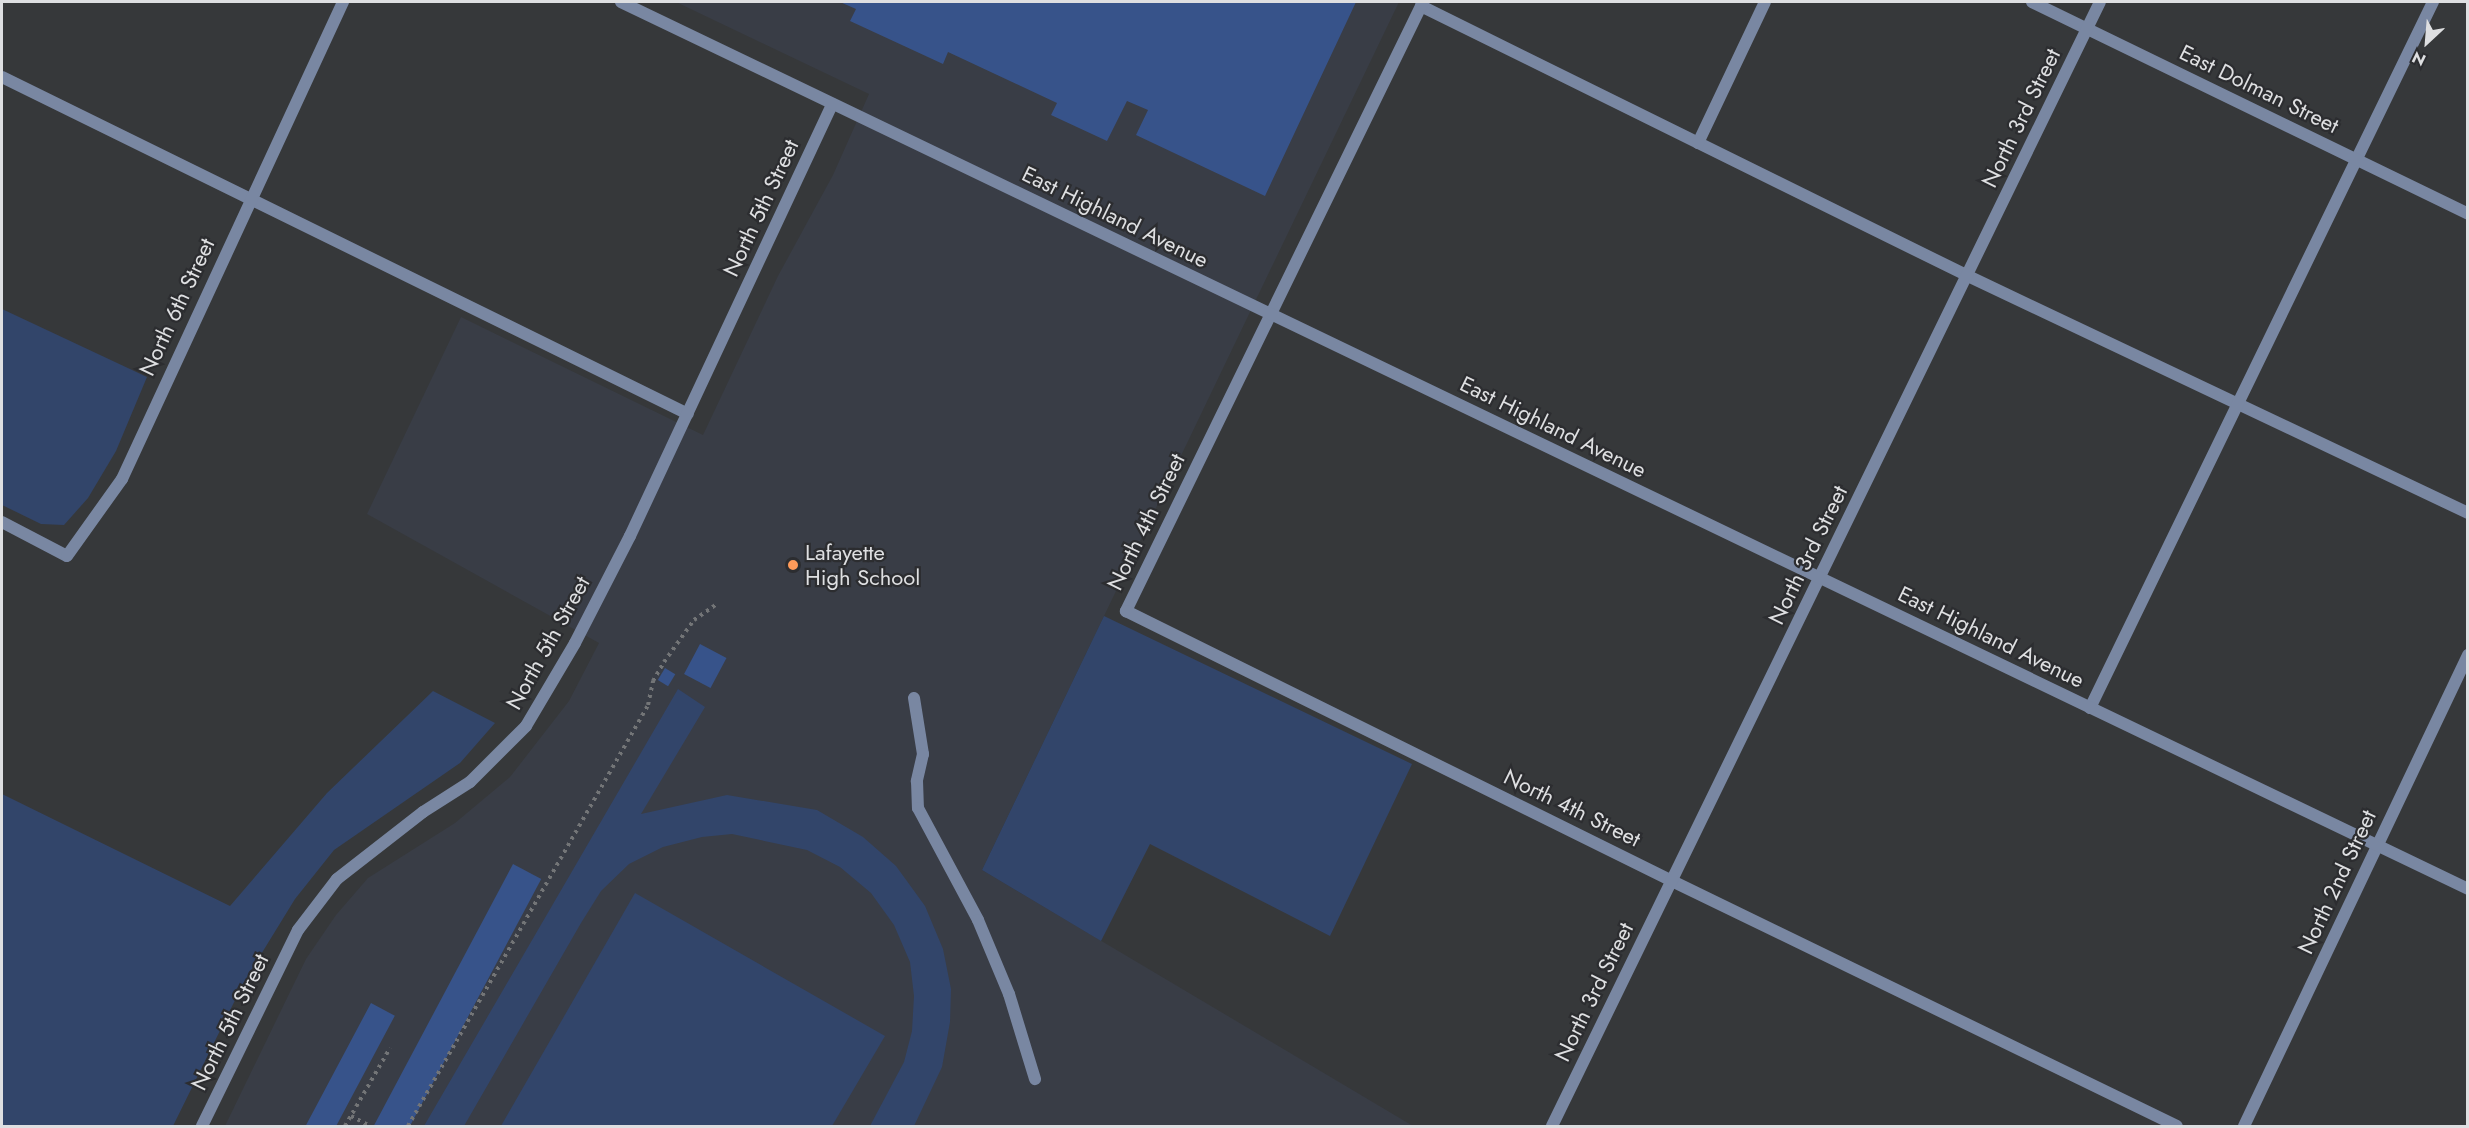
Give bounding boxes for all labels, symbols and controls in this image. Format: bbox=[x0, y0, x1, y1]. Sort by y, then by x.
north arrow bbox=[2397, 12, 2457, 72]
street label: East Dolman Street bbox=[2175, 39, 2343, 139]
street label: North 3rd Street bbox=[1976, 44, 2066, 192]
text: N bbox=[2408, 46, 2430, 72]
street label: North 5th Street bbox=[718, 135, 804, 281]
street label: East Highland Avenue bbox=[1018, 160, 1212, 274]
street label: North 6th Street bbox=[134, 234, 220, 380]
street label: East Highland Avenue bbox=[1456, 370, 1650, 484]
street label: North 4th Street bbox=[1102, 449, 1190, 595]
street label: North 3rd Street bbox=[1763, 481, 1853, 629]
place label: Lafayette High School bbox=[805, 539, 920, 590]
marker: Lafayette High School bbox=[786, 558, 800, 572]
street label: North 5th Street bbox=[500, 572, 596, 714]
street label: East Highland Avenue bbox=[1894, 580, 2088, 694]
street label: North 4th Street bbox=[1499, 764, 1645, 852]
street label: North 2nd Street bbox=[2292, 806, 2382, 958]
street label: North 3rd Street bbox=[1549, 918, 1639, 1066]
street label: North 5th Street bbox=[186, 950, 274, 1094]

